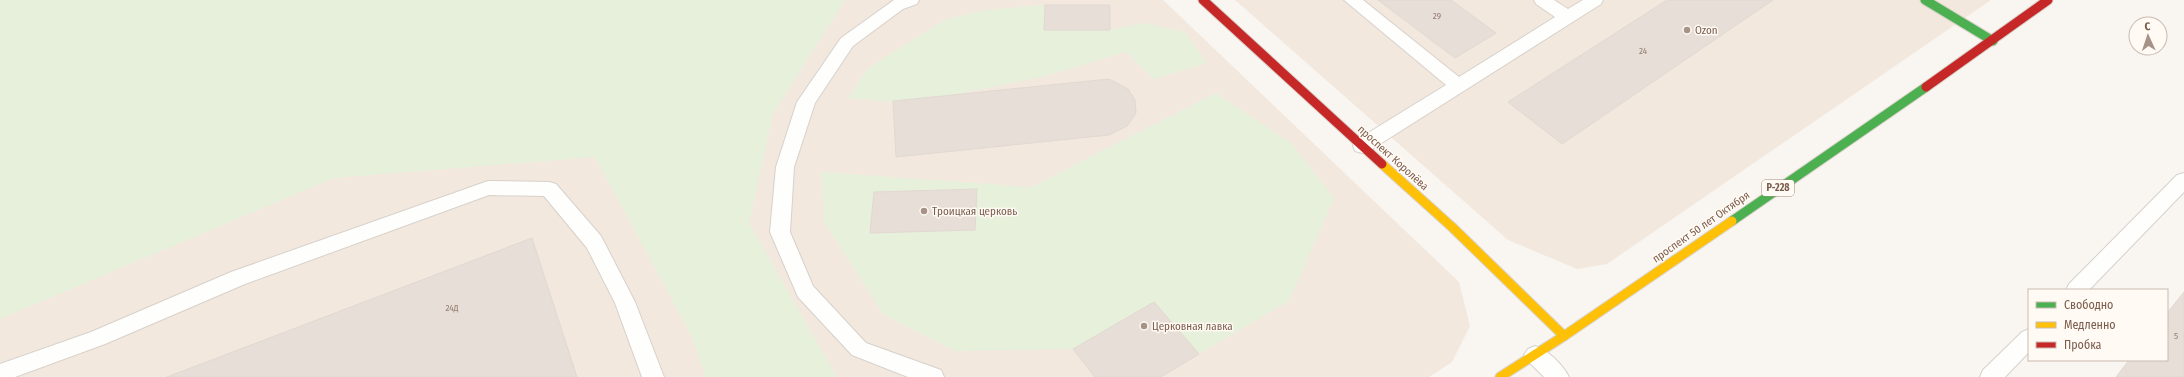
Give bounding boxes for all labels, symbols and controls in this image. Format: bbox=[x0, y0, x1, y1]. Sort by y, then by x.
house number: 29 bbox=[1433, 11, 1441, 21]
north arrow bbox=[2128, 16, 2168, 56]
text: С bbox=[2144, 20, 2151, 33]
place label: Ozon bbox=[1695, 24, 1718, 37]
marker: Ozon bbox=[1682, 25, 1692, 35]
house number: 24 bbox=[1639, 46, 1648, 56]
street label: проспект Королёва bbox=[1355, 123, 1431, 193]
road number: Р-228 bbox=[1762, 180, 1794, 196]
street label: проспект 50 лет Октября bbox=[1650, 189, 1752, 265]
place label: Троицкая церковь bbox=[932, 205, 1017, 218]
marker: Троицкая церковь bbox=[919, 206, 929, 216]
legend bbox=[2028, 289, 2168, 361]
text: Свободно bbox=[2064, 298, 2113, 312]
house number: 24Д bbox=[445, 303, 459, 313]
text: Медленно bbox=[2064, 318, 2116, 332]
place label: Церковная лавка bbox=[1152, 320, 1233, 333]
marker: Церковная лавка bbox=[1139, 321, 1149, 331]
house number: 5 bbox=[2174, 331, 2178, 341]
text: Пробка bbox=[2064, 338, 2102, 352]

